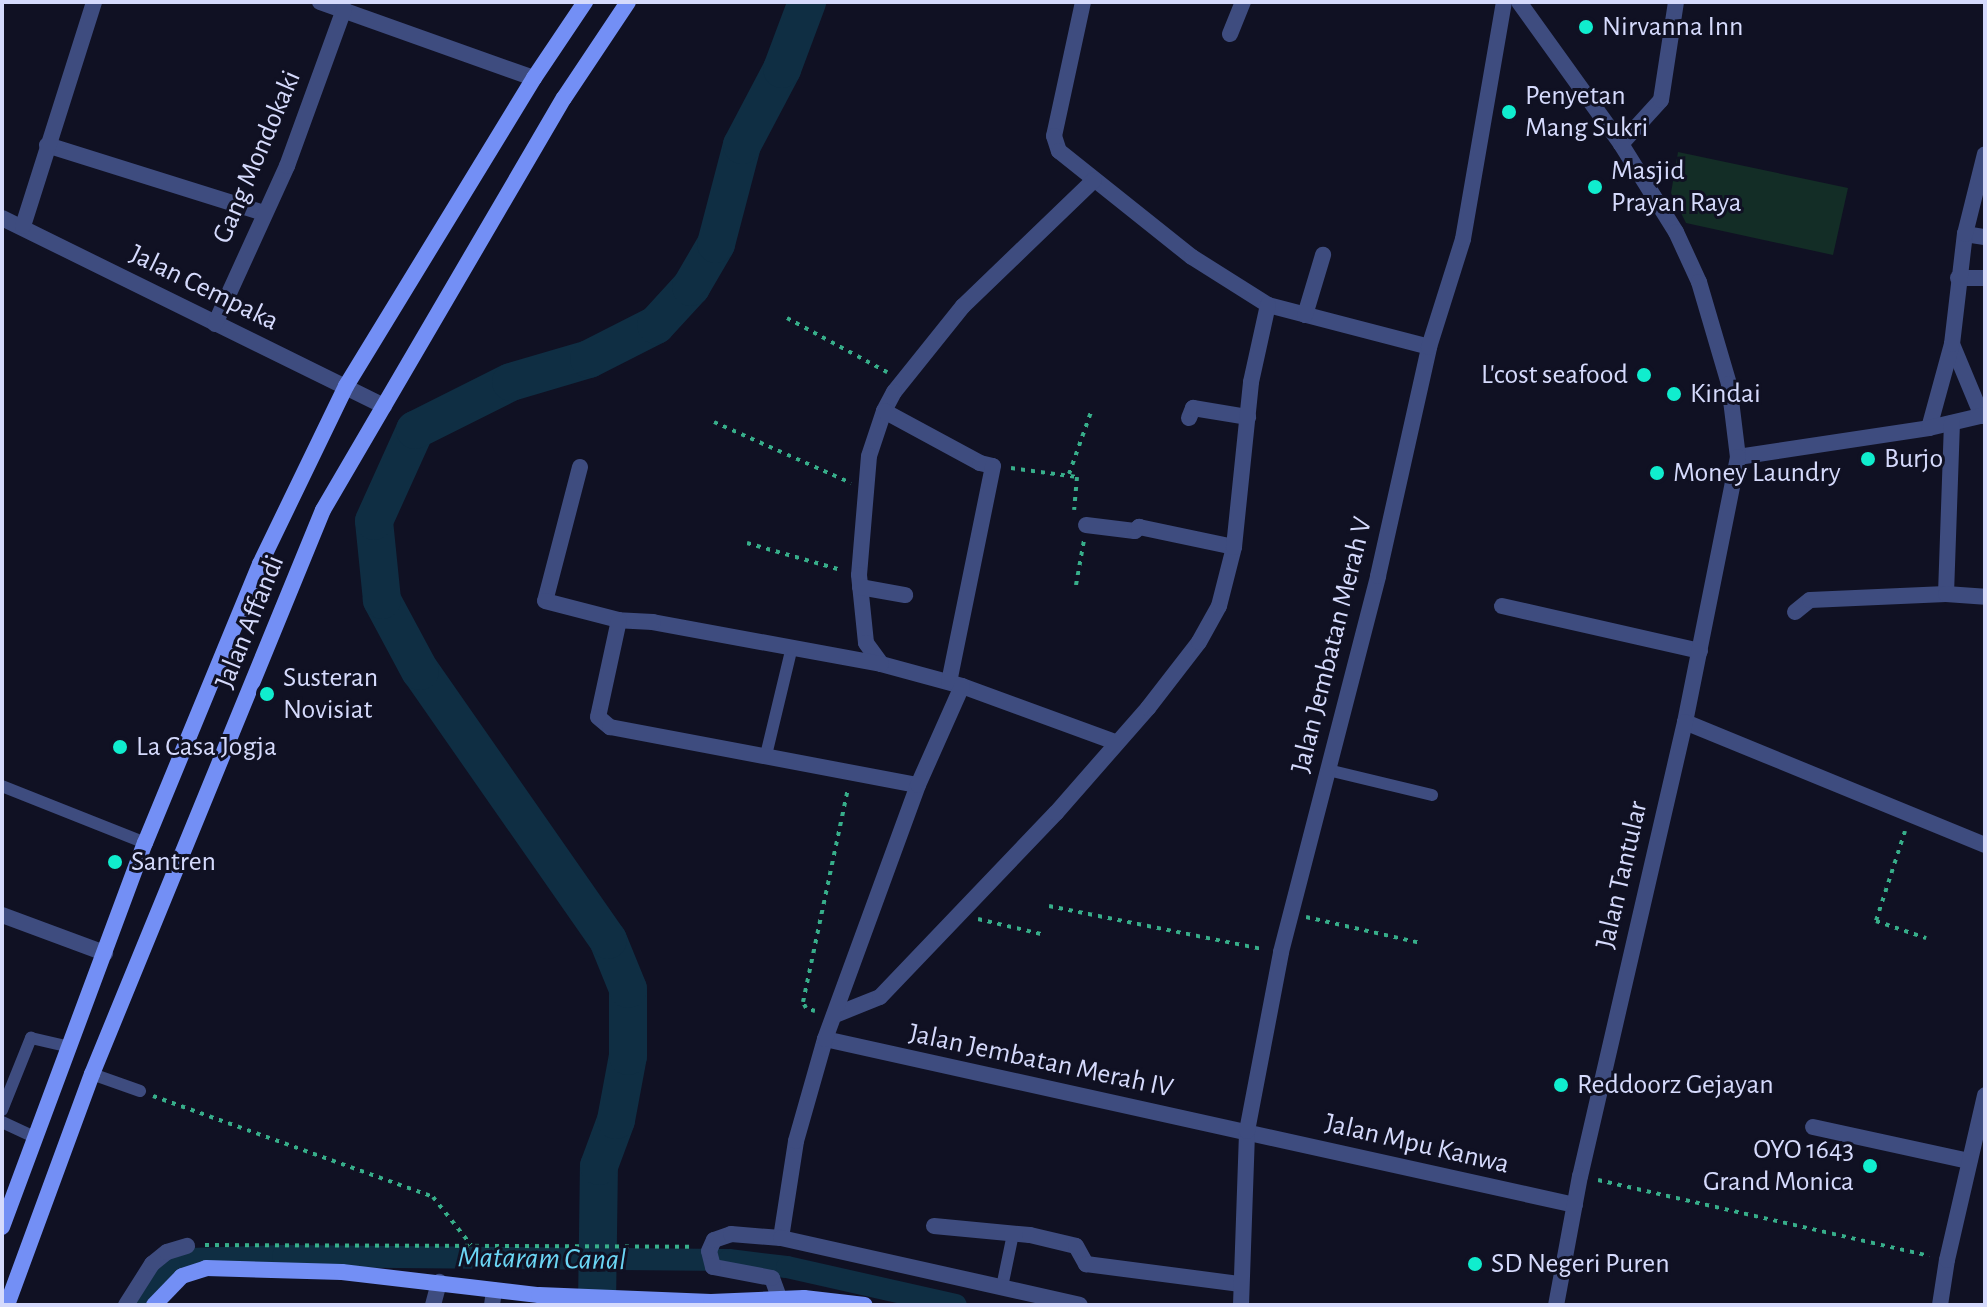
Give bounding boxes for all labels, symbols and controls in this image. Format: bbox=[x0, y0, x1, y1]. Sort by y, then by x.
place label: Nirvanna Inn bbox=[1602, 10, 1743, 44]
marker: Nirvanna Inn bbox=[1577, 18, 1595, 36]
street label: Gang Mondokaki bbox=[206, 66, 308, 248]
place label: Penyetan Mang Sukri bbox=[1525, 79, 1648, 145]
marker: Penyetan Mang Sukri bbox=[1500, 103, 1518, 121]
place label: Masjid Prayan Raya bbox=[1611, 154, 1742, 220]
marker: Masjid Prayan Raya bbox=[1586, 178, 1604, 196]
street label: Jalan Cempaka bbox=[124, 238, 284, 338]
place label: L'cost seafood bbox=[1481, 358, 1628, 392]
marker: L'cost seafood bbox=[1635, 366, 1653, 384]
place label: Kindai bbox=[1690, 377, 1761, 411]
marker: Kindai bbox=[1665, 385, 1683, 403]
place label: Burjo bbox=[1884, 442, 1943, 476]
marker: Burjo bbox=[1859, 450, 1877, 468]
place label: Money Laundry bbox=[1673, 456, 1841, 490]
marker: Money Laundry bbox=[1648, 464, 1666, 482]
street label: Jalan Jembatan Merah V bbox=[1284, 514, 1380, 776]
street label: Jalan Affandi bbox=[208, 550, 292, 694]
place label: Susteran Novisiat bbox=[283, 661, 378, 727]
marker: Susteran Novisiat bbox=[258, 685, 276, 703]
place label: La Casa Jogja bbox=[136, 730, 277, 764]
marker: La Casa Jogja bbox=[111, 738, 129, 756]
street label: Jalan Tantular bbox=[1589, 798, 1655, 952]
place label: Santren bbox=[131, 845, 216, 879]
marker: Santren bbox=[106, 853, 124, 871]
street label: Jalan Jembatan Merah IV bbox=[906, 1017, 1176, 1105]
place label: Reddoorz Gejayan bbox=[1577, 1068, 1774, 1102]
marker: Reddoorz Gejayan bbox=[1552, 1076, 1570, 1094]
street label: Jalan Mpu Kanwa bbox=[1322, 1106, 1512, 1182]
place label: OYO 1643 Grand Monica bbox=[1703, 1133, 1854, 1199]
marker: OYO 1643 Grand Monica bbox=[1861, 1157, 1879, 1175]
water label: Mataram Canal bbox=[457, 1240, 627, 1278]
place label: SD Negeri Puren bbox=[1491, 1247, 1670, 1281]
marker: SD Negeri Puren bbox=[1466, 1255, 1484, 1273]

